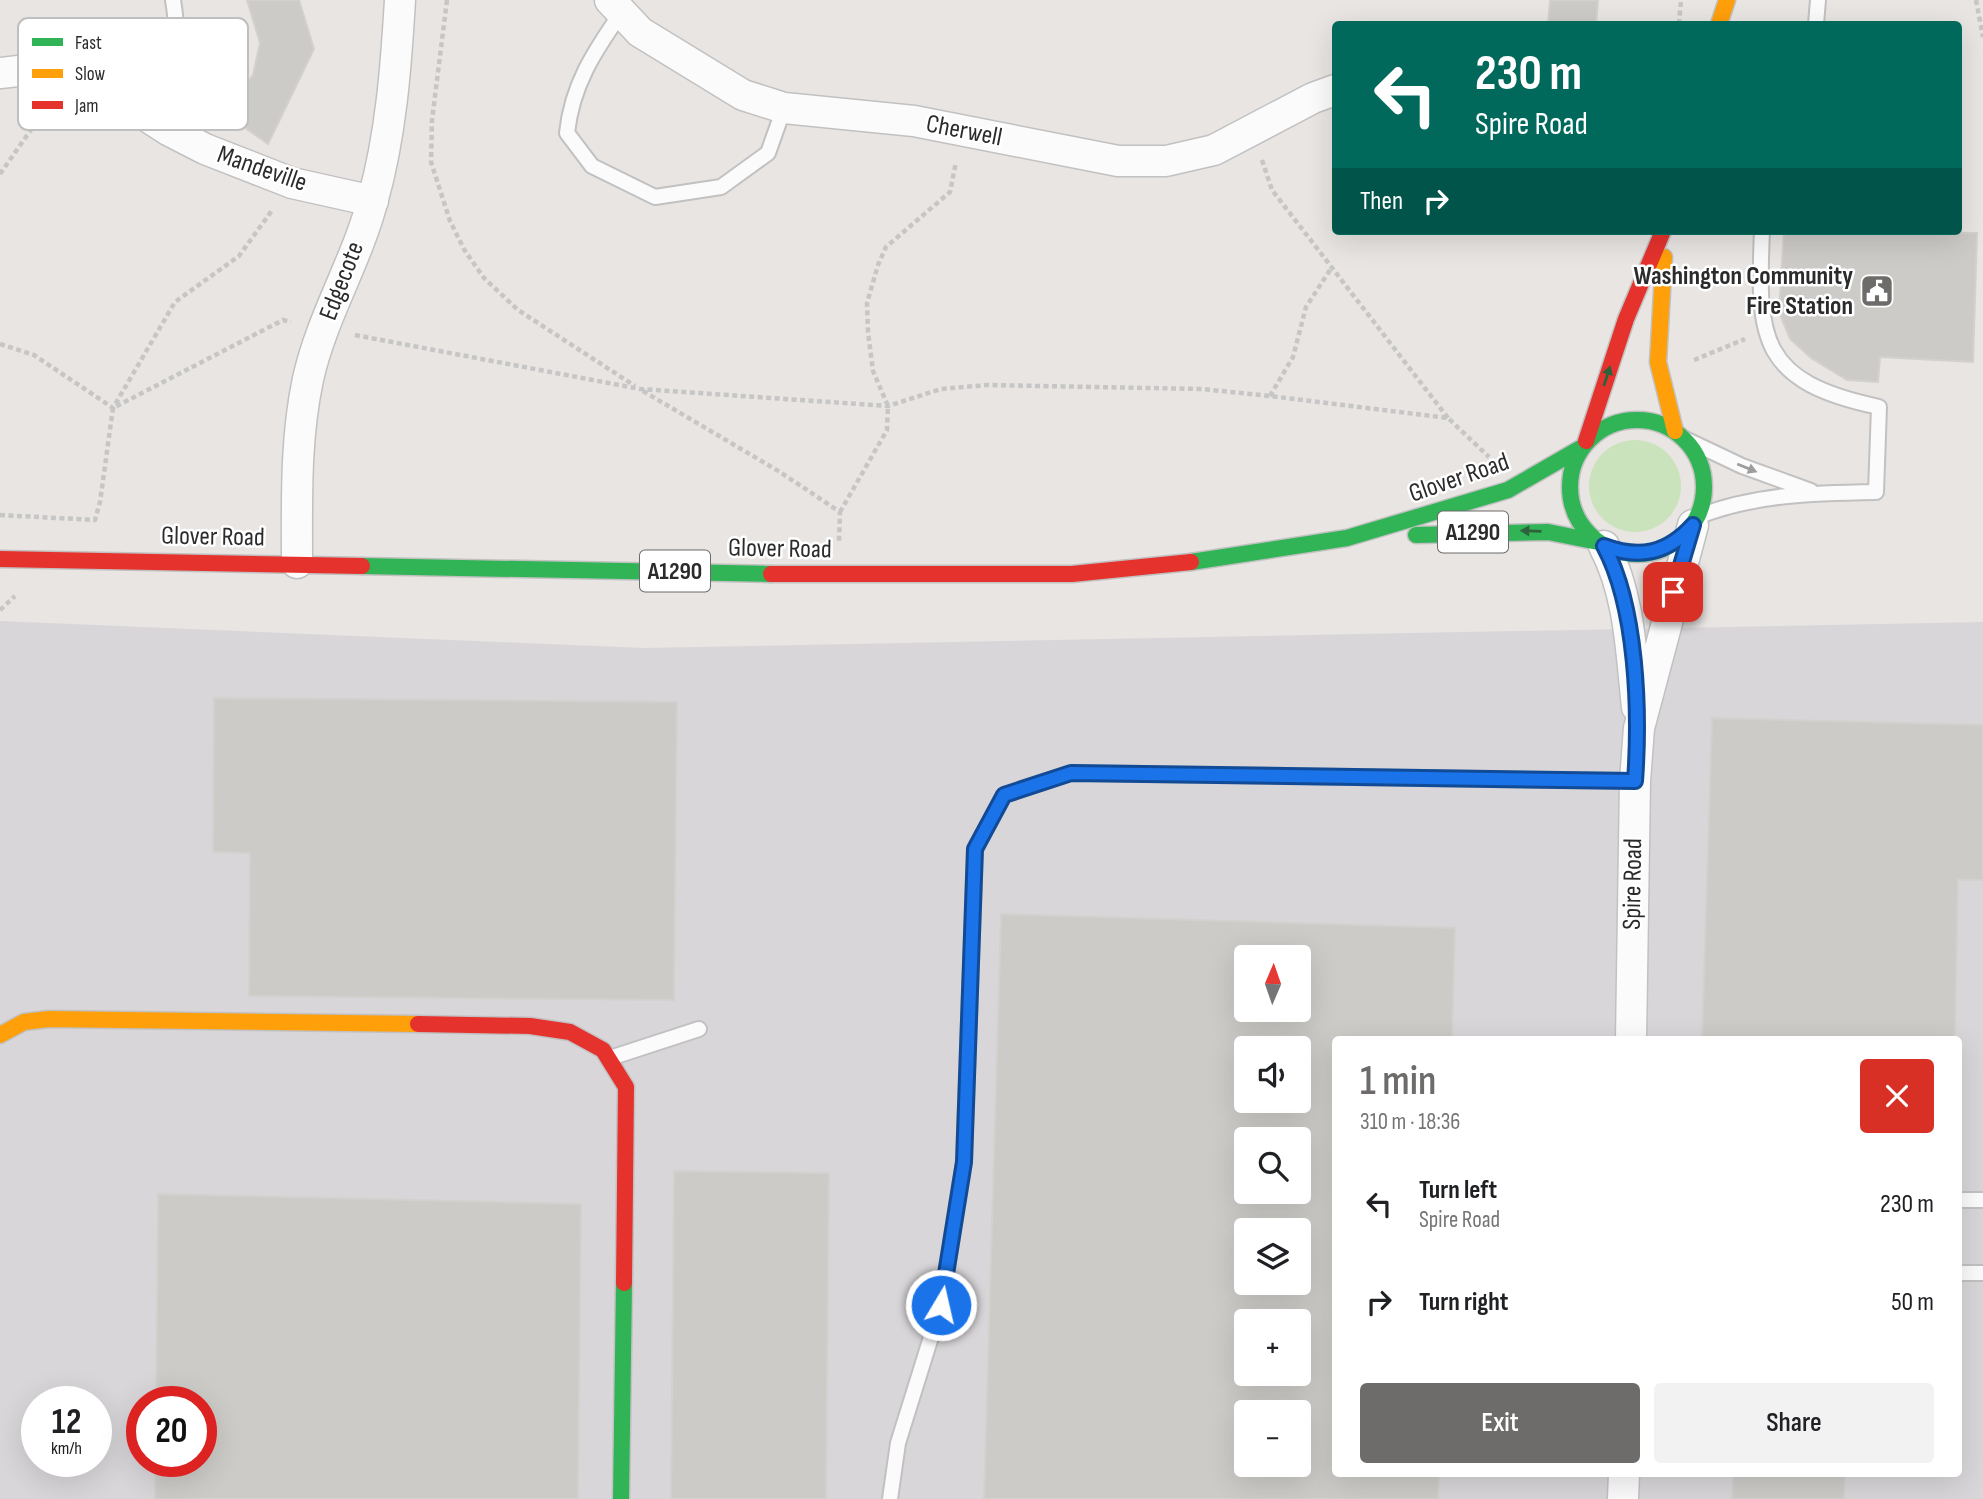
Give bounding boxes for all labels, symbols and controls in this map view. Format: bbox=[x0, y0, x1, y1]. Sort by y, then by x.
legend bbox=[18, 18, 248, 130]
text: Fast bbox=[75, 32, 102, 55]
text: 230 m bbox=[1475, 45, 1582, 104]
icon: left bbox=[1360, 49, 1451, 140]
text: Slow bbox=[75, 63, 105, 86]
text: Jam bbox=[74, 95, 98, 118]
text: Spire Road bbox=[1475, 105, 1588, 144]
street label: Cherwell bbox=[923, 108, 1005, 154]
street label: Mandeville bbox=[213, 139, 311, 199]
icon: right bbox=[1417, 182, 1455, 220]
text: Then bbox=[1360, 186, 1403, 217]
street label: Edgecote bbox=[313, 237, 371, 325]
place label: Washington Community Fire Station bbox=[1634, 261, 1853, 322]
public building icon: Washington Community Fire Station bbox=[1858, 272, 1896, 310]
one-way arrow bbox=[1602, 365, 1613, 386]
street label: Glover Road bbox=[1405, 446, 1513, 510]
one-way arrow bbox=[1737, 463, 1758, 474]
road number: A1290 bbox=[1438, 512, 1508, 552]
street label: Glover Road bbox=[161, 521, 265, 553]
one-way arrow bbox=[1520, 526, 1542, 537]
street label: Glover Road bbox=[728, 533, 832, 565]
road number: A1290 bbox=[640, 550, 710, 592]
pin bbox=[1643, 562, 1703, 622]
icon: arrive bbox=[1654, 573, 1692, 611]
street label: Spire Road bbox=[1617, 838, 1649, 930]
north arrow bbox=[1234, 945, 1311, 1022]
map controls bbox=[1234, 945, 1311, 1477]
button: sound bbox=[1234, 1036, 1311, 1113]
text: 1 min bbox=[1360, 1056, 1436, 1107]
button: close bbox=[1860, 1059, 1934, 1133]
text: 310 m · 18:36 bbox=[1360, 1108, 1460, 1136]
button: search bbox=[1234, 1127, 1311, 1204]
text: Turn left bbox=[1419, 1175, 1497, 1206]
icon: left bbox=[1360, 1185, 1398, 1223]
text: 230 m bbox=[1880, 1189, 1934, 1220]
text: Spire Road bbox=[1419, 1206, 1500, 1234]
button: layers bbox=[1234, 1218, 1311, 1295]
position arrow bbox=[904, 1268, 978, 1342]
icon: right bbox=[1360, 1283, 1398, 1321]
text: Turn right bbox=[1419, 1287, 1508, 1318]
text: 50 m bbox=[1891, 1287, 1934, 1318]
button: + bbox=[1234, 1309, 1311, 1386]
button: Exit bbox=[1360, 1383, 1640, 1463]
button: Share bbox=[1654, 1383, 1934, 1463]
speed limit sign: 20 bbox=[126, 1386, 217, 1477]
button: − bbox=[1234, 1400, 1311, 1477]
text: 12 bbox=[52, 1401, 81, 1444]
text: km/h bbox=[51, 1438, 82, 1459]

